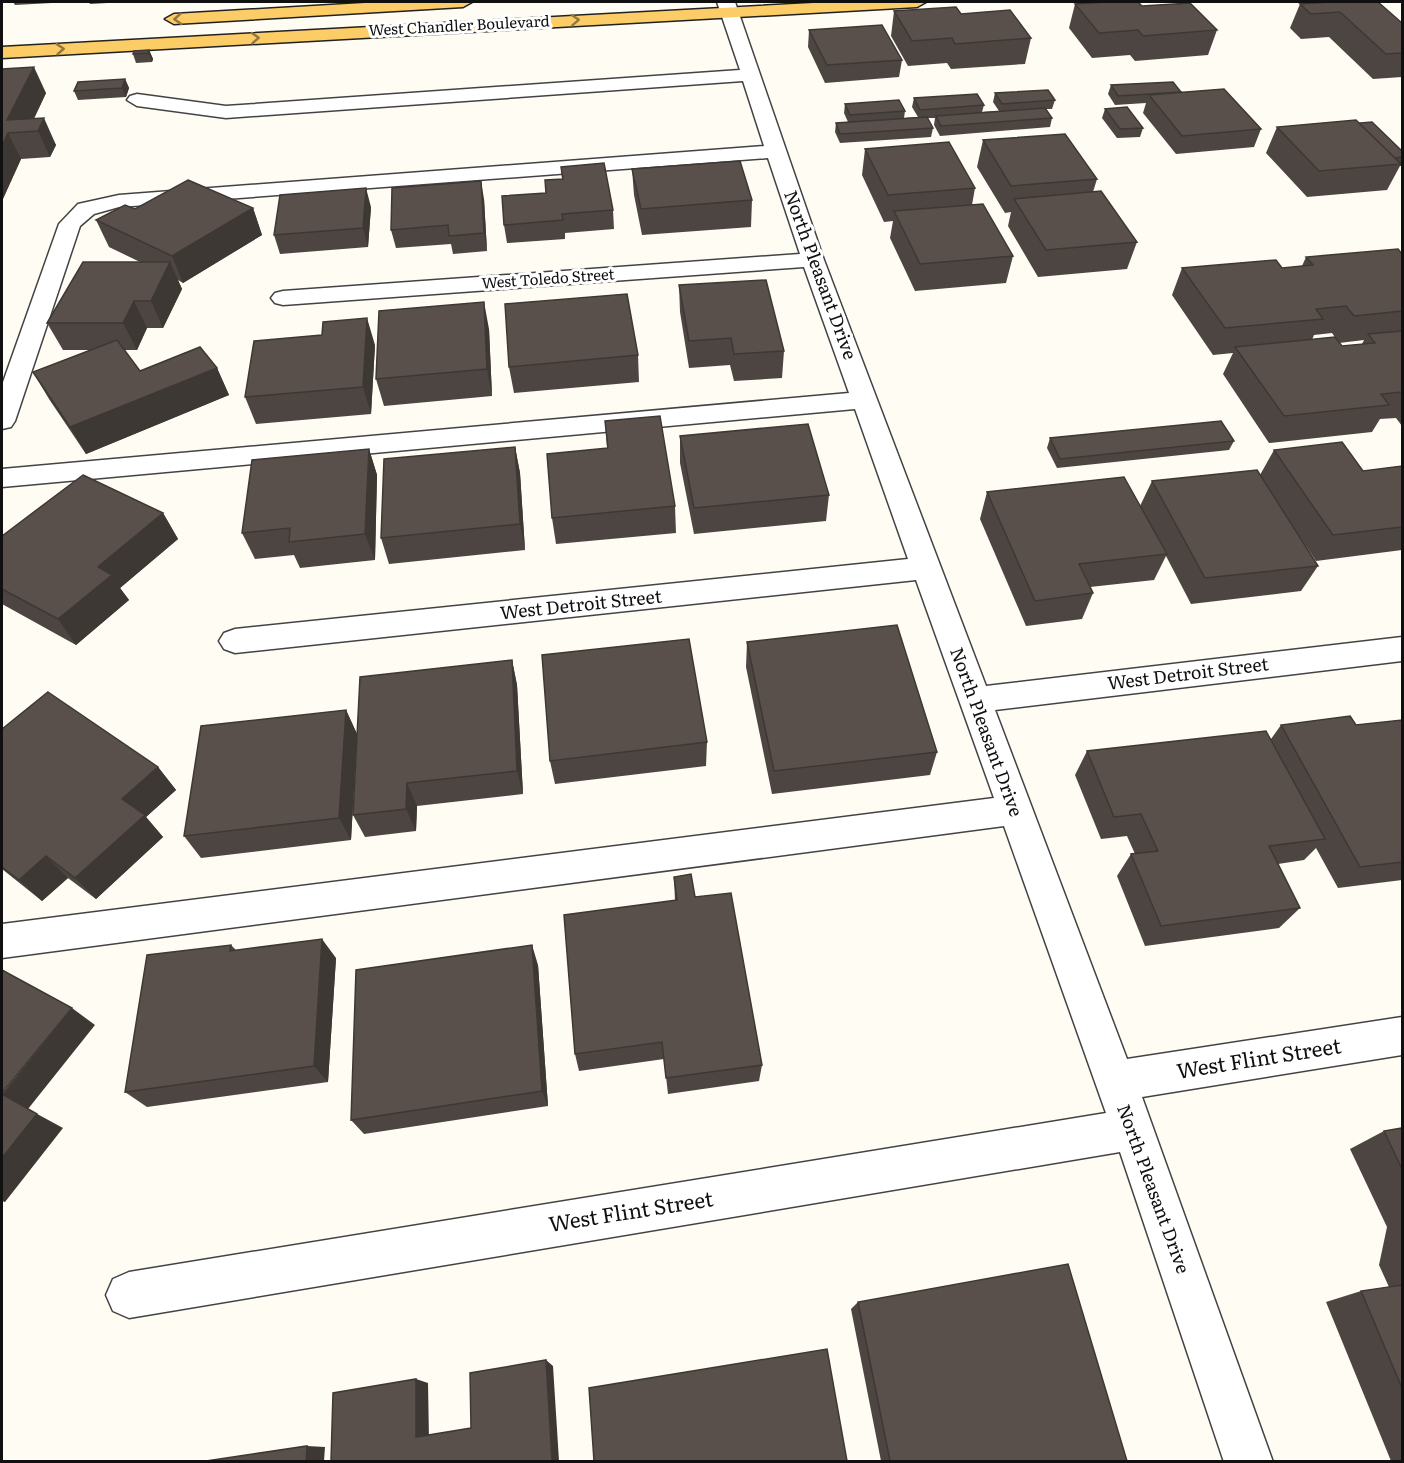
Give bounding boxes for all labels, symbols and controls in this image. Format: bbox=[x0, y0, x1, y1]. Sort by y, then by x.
street label: West Chandler Boulevard bbox=[368, 8, 550, 41]
one-way arrow bbox=[174, 13, 183, 26]
one-way arrow bbox=[571, 13, 580, 26]
one-way arrow bbox=[250, 31, 259, 44]
one-way arrow bbox=[55, 43, 64, 56]
street label: North Pleasant Drive bbox=[778, 186, 865, 363]
street label: West Toledo Street bbox=[481, 261, 615, 294]
street label: West Detroit Street bbox=[499, 582, 664, 625]
street label: North Pleasant Drive bbox=[944, 643, 1031, 820]
street label: West Detroit Street bbox=[1106, 649, 1271, 696]
street label: West Flint Street bbox=[1174, 1028, 1344, 1085]
street label: North Pleasant Drive bbox=[1111, 1100, 1198, 1277]
street label: West Flint Street bbox=[546, 1181, 716, 1238]

